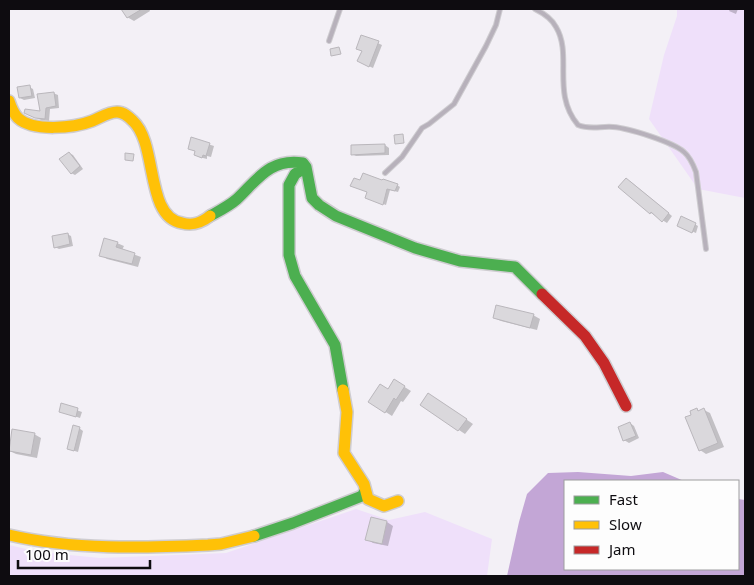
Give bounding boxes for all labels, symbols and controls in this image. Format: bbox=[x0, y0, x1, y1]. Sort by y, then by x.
legend bbox=[564, 480, 739, 570]
text: Fast bbox=[609, 489, 638, 509]
text: Slow bbox=[609, 514, 642, 534]
scale bar bbox=[18, 538, 150, 570]
text: Jam bbox=[607, 539, 636, 559]
text: 100 m bbox=[25, 544, 69, 564]

